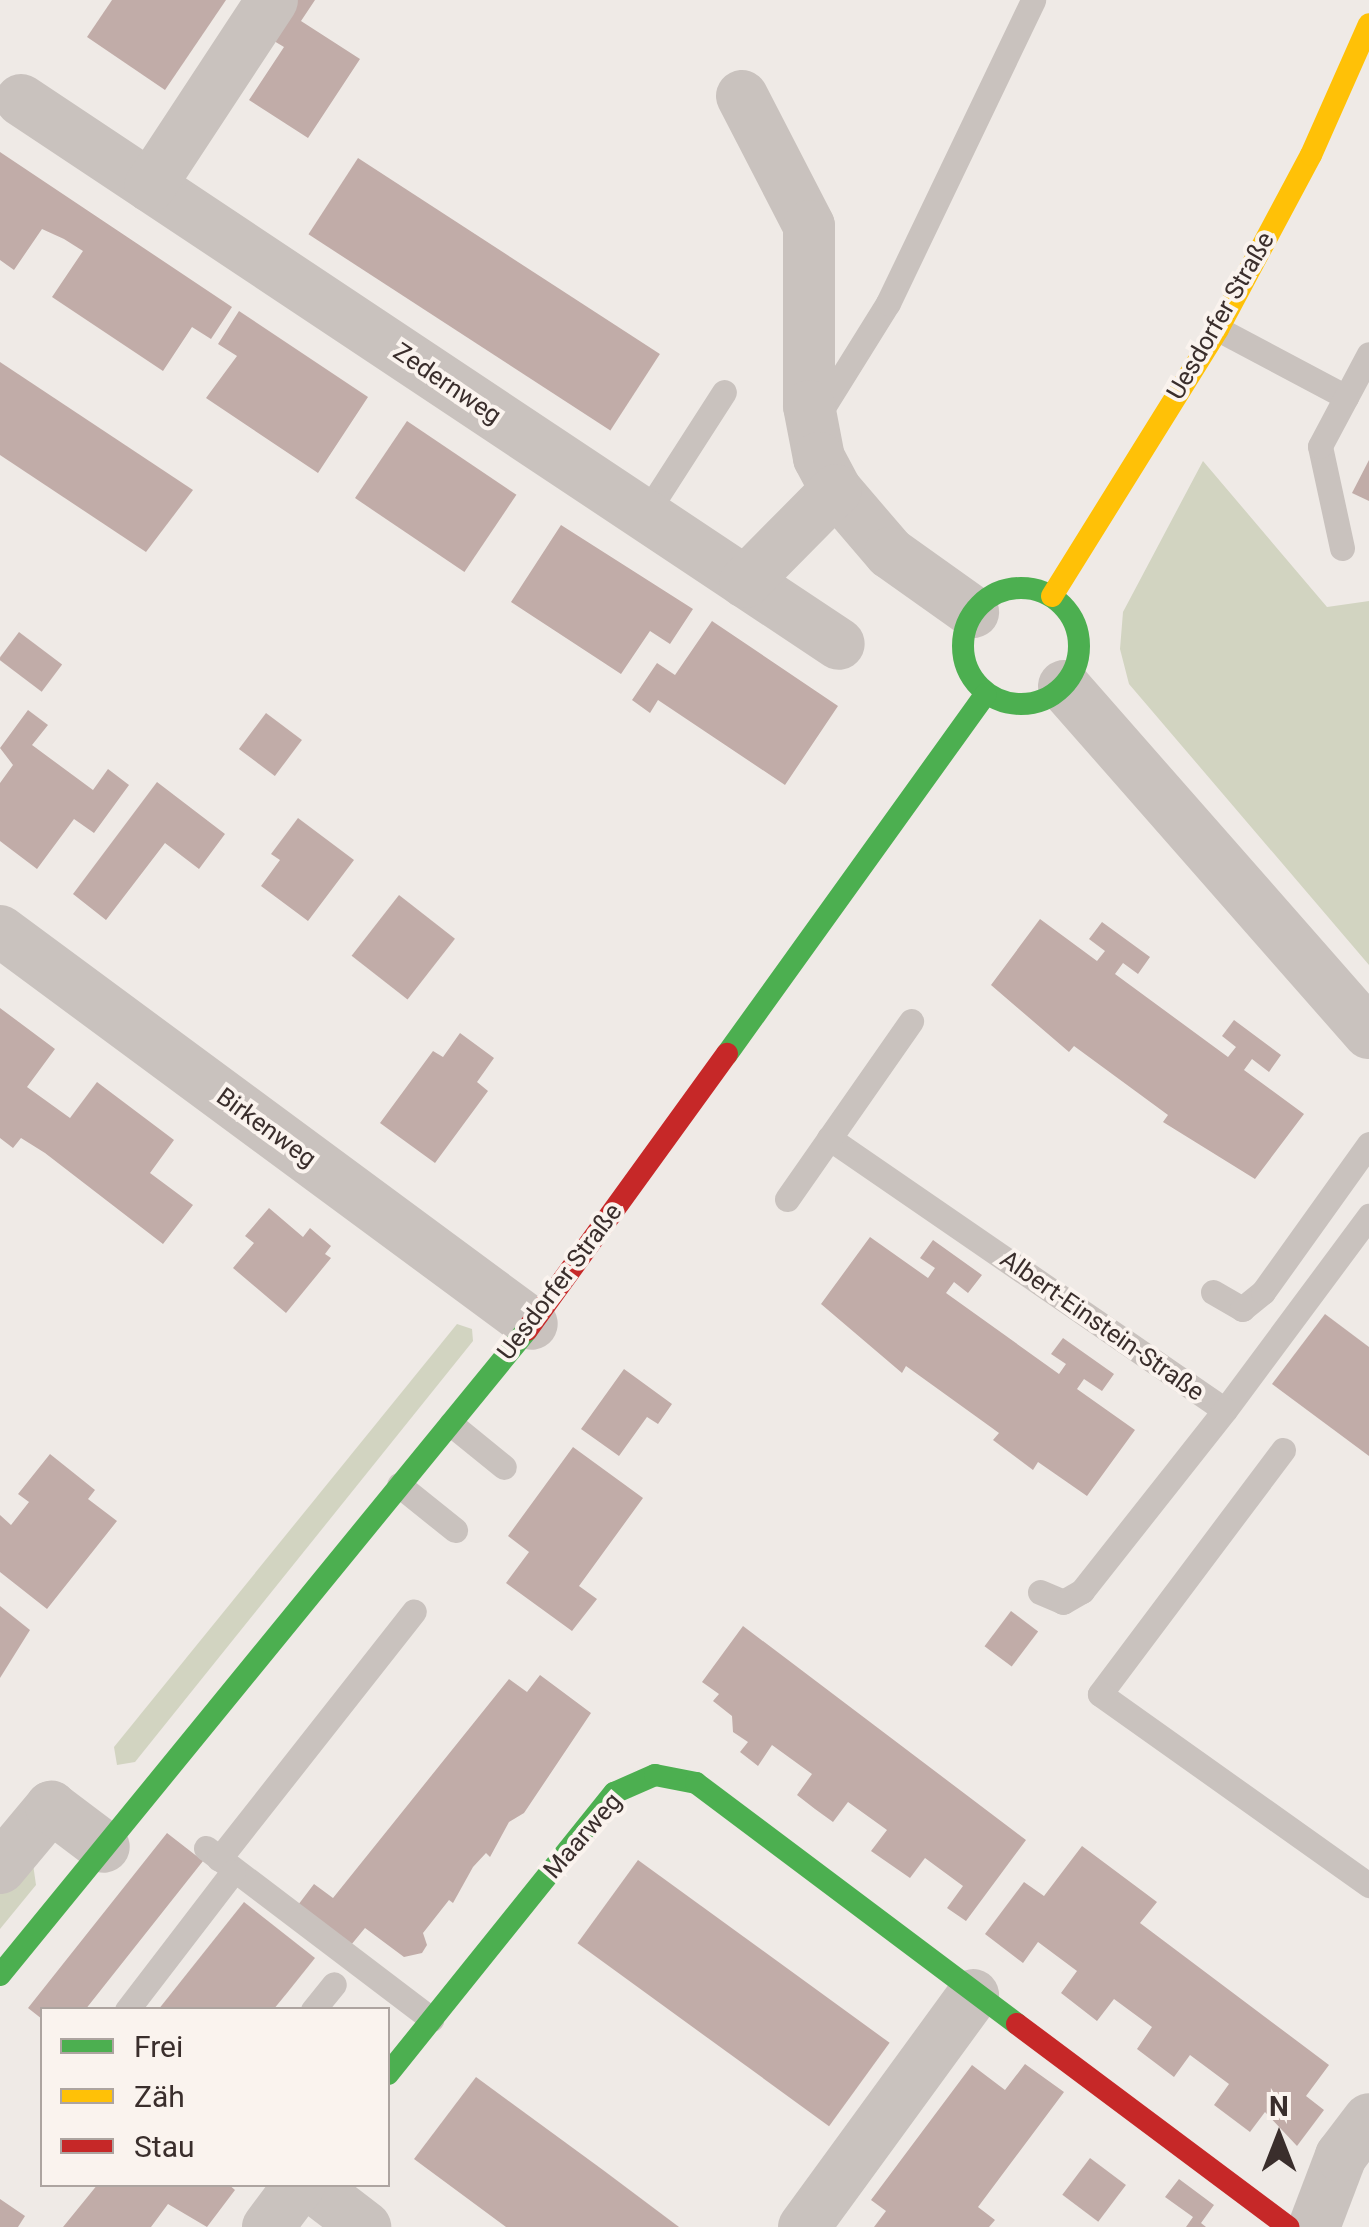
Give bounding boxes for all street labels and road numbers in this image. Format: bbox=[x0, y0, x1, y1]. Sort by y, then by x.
street label: Uesdorfer Straße bbox=[1161, 227, 1281, 405]
street label: Zedernweg bbox=[387, 337, 507, 431]
street label: Birkenweg bbox=[210, 1082, 322, 1174]
street label: Uesdorfer Straße bbox=[491, 1198, 629, 1366]
street label: Albert-Einstein-Straße bbox=[994, 1244, 1210, 1408]
street label: Maarweg bbox=[538, 1787, 628, 1885]

